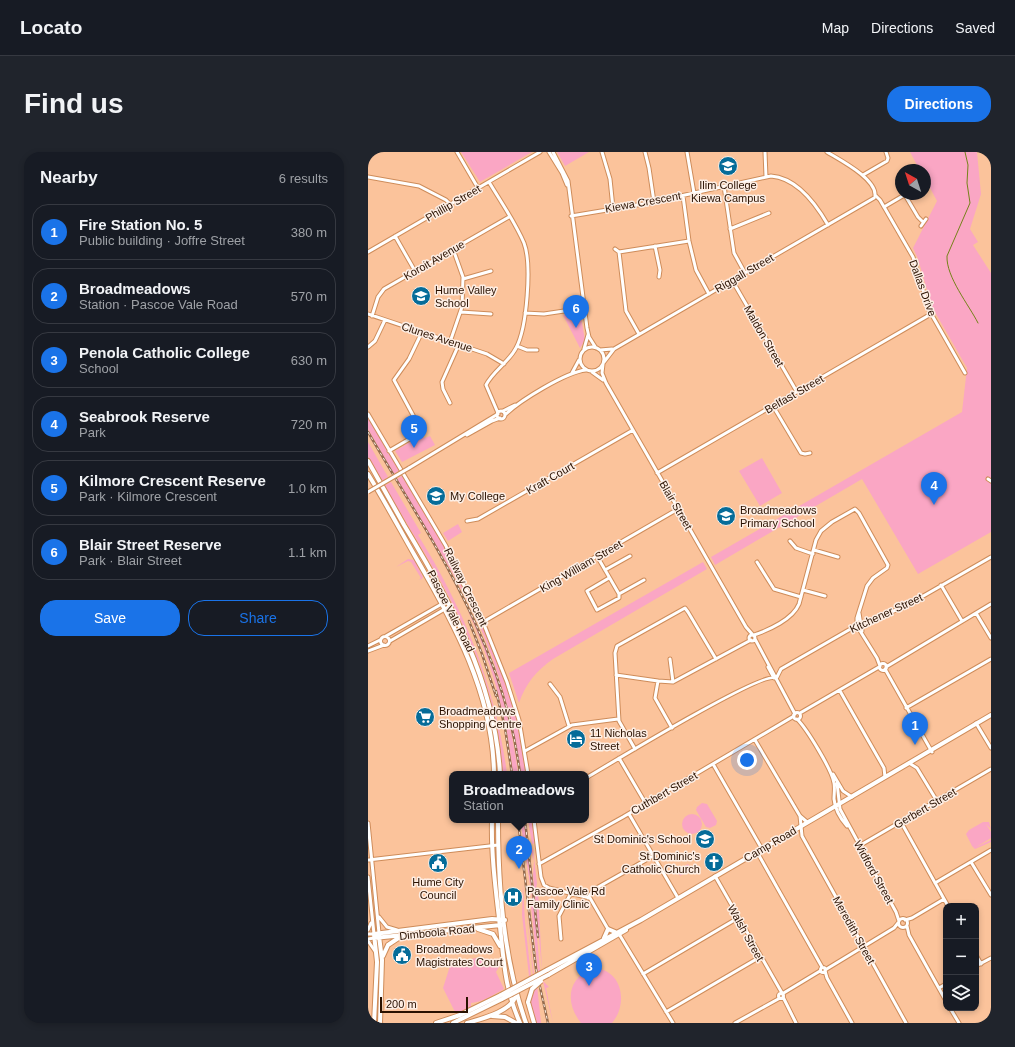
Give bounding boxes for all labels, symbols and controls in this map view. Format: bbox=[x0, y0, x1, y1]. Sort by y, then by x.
text: Locato bbox=[20, 17, 82, 38]
text: Map bbox=[822, 20, 849, 36]
text: Directions bbox=[871, 20, 933, 36]
text: Saved bbox=[955, 20, 995, 36]
button: Directions bbox=[887, 86, 991, 122]
text: Find us bbox=[24, 88, 124, 119]
school or university icon: Ilim College Kiewa Campus bbox=[717, 155, 739, 177]
north arrow bbox=[895, 164, 931, 200]
text: Nearby bbox=[40, 168, 98, 187]
text: 6 results bbox=[279, 171, 328, 186]
place label: Ilim College Kiewa Campus bbox=[691, 179, 765, 204]
street label: Phillip Street bbox=[423, 182, 483, 224]
street label: Kiewa Crescent bbox=[604, 189, 682, 215]
text: Fire Station No. 5 bbox=[79, 216, 202, 233]
text: 1 bbox=[50, 225, 58, 240]
text: 380 m bbox=[291, 225, 327, 240]
text: Public building · Joffre Street bbox=[79, 233, 245, 248]
street label: Koroit Avenue bbox=[401, 238, 467, 282]
street label: Riggall Street bbox=[712, 251, 776, 295]
street label: Dallas Drive bbox=[907, 258, 939, 318]
text: Broadmeadows bbox=[79, 280, 191, 297]
place label: Hume Valley School bbox=[435, 284, 497, 309]
school or university icon: Hume Valley School bbox=[410, 285, 432, 307]
text: 2 bbox=[50, 289, 58, 304]
text: 570 m bbox=[291, 289, 327, 304]
pin: 6 bbox=[563, 295, 589, 328]
text: Station · Pascoe Vale Road bbox=[79, 297, 238, 312]
street label: Maldon Street bbox=[742, 303, 786, 369]
street label: Clunes Avenue bbox=[400, 320, 474, 354]
text: Penola Catholic College bbox=[79, 344, 250, 361]
text: 3 bbox=[50, 353, 58, 368]
text: 630 m bbox=[291, 353, 327, 368]
text: School bbox=[79, 361, 119, 376]
street label: Belfast Street bbox=[762, 372, 826, 416]
text: Seabrook Reserve bbox=[79, 408, 210, 425]
pin: 5 bbox=[401, 415, 427, 448]
text: 4 bbox=[50, 417, 58, 432]
text: 720 m bbox=[291, 417, 327, 432]
text: Park bbox=[79, 425, 106, 440]
street label: Kraft Court bbox=[524, 460, 576, 496]
text: Kilmore Crescent Reserve bbox=[79, 472, 266, 489]
pin: 4 bbox=[921, 472, 947, 505]
street label: Blair Street bbox=[657, 478, 695, 532]
text: 5 bbox=[50, 481, 58, 496]
text: 1.0 km bbox=[288, 481, 327, 496]
school or university icon: My College bbox=[425, 485, 447, 507]
text: Park · Kilmore Crescent bbox=[79, 489, 217, 504]
place label: My College bbox=[450, 490, 505, 502]
place label: Broadmeadows Primary School bbox=[740, 504, 817, 529]
school or university icon: Broadmeadows Primary School bbox=[715, 505, 737, 527]
text: Blair Street Reserve bbox=[79, 536, 222, 553]
street label: King William Street bbox=[538, 538, 624, 594]
text: 6 bbox=[50, 545, 58, 560]
text: 1.1 km bbox=[288, 545, 327, 560]
street label: Railway Crescent bbox=[442, 546, 490, 628]
text: Park · Blair Street bbox=[79, 553, 182, 568]
street label: Pascoe Vale Road bbox=[425, 568, 477, 654]
street label: Kitchener Street bbox=[848, 591, 924, 635]
button: Save bbox=[40, 600, 180, 636]
button: Share bbox=[188, 600, 328, 636]
place label: Broadmeadows Shopping Centre bbox=[439, 705, 522, 730]
supermarket icon: Broadmeadows Shopping Centre bbox=[414, 706, 436, 728]
pin: 1 bbox=[902, 712, 928, 745]
place label: 11 Nicholas Street bbox=[590, 727, 647, 752]
hotel icon: 11 Nicholas Street bbox=[565, 728, 587, 750]
your location bbox=[737, 750, 757, 770]
street label: Cuthbert Street bbox=[629, 769, 699, 817]
popup bbox=[449, 771, 589, 823]
text: Broadmeadows bbox=[463, 781, 575, 798]
street label: Gerbert Street bbox=[892, 785, 958, 831]
text: Station bbox=[463, 798, 504, 813]
street label: Camp Road bbox=[742, 824, 798, 864]
school or university icon: St Dominic's School bbox=[694, 828, 716, 850]
place label: St Dominic's School bbox=[594, 833, 691, 845]
pin: 2 bbox=[506, 836, 532, 869]
street label: Widford Street bbox=[852, 838, 896, 906]
place label: St Dominic's Catholic Church bbox=[622, 850, 700, 875]
church icon: St Dominic's Catholic Church bbox=[703, 851, 725, 873]
public building icon: Hume City Council bbox=[427, 852, 449, 874]
place label: Hume City Council bbox=[412, 876, 464, 901]
place label: Pascoe Vale Rd Family Clinic bbox=[527, 885, 605, 910]
hospital icon: Pascoe Vale Rd Family Clinic bbox=[502, 886, 524, 908]
street label: Meredith Street bbox=[831, 894, 877, 966]
street label: Walsh Street bbox=[726, 903, 766, 963]
map controls bbox=[943, 903, 979, 1011]
button: + bbox=[943, 903, 979, 939]
street label: Dimboola Road bbox=[399, 922, 475, 942]
button: − bbox=[943, 939, 979, 975]
place label: Broadmeadows Magistrates Court bbox=[416, 943, 503, 968]
public building icon: Broadmeadows Magistrates Court bbox=[391, 944, 413, 966]
pin: 3 bbox=[576, 953, 602, 986]
button: layers bbox=[943, 975, 979, 1011]
scale bar bbox=[380, 995, 468, 1014]
text: 200 m bbox=[386, 998, 417, 1010]

